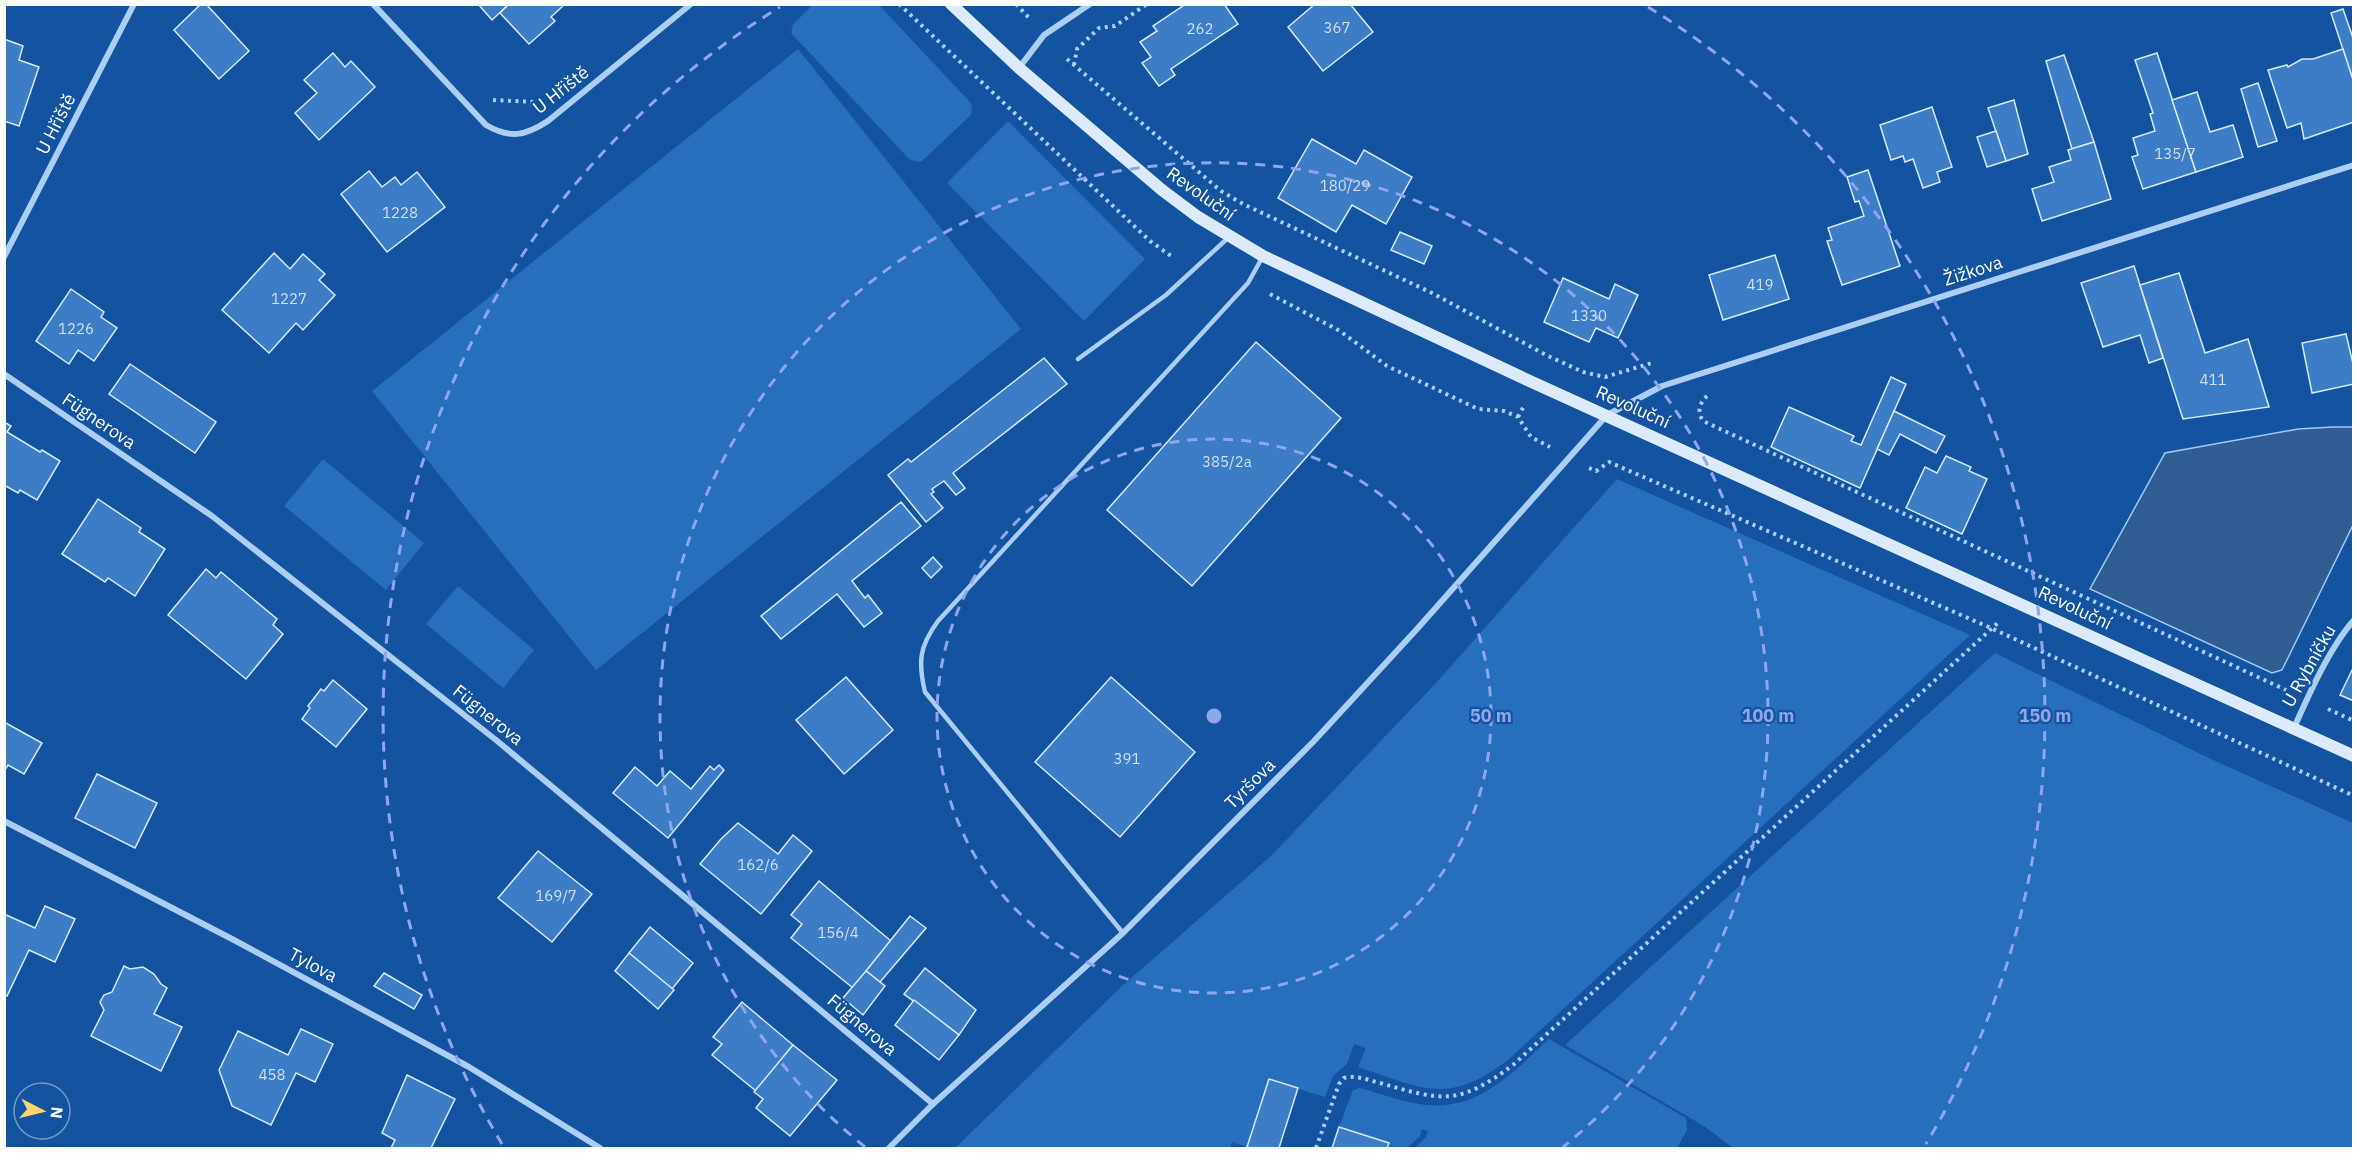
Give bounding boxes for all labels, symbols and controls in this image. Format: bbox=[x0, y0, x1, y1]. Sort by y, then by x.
house number: 367 bbox=[1323, 18, 1351, 37]
house number: 262 bbox=[1186, 19, 1214, 38]
street label: U Hřiště bbox=[528, 60, 593, 119]
street label: U Hřiště bbox=[31, 89, 81, 158]
house number: 135/7 bbox=[2154, 144, 2196, 163]
street label: Revoluční bbox=[1162, 162, 1241, 226]
house number: 180/29 bbox=[1320, 176, 1370, 195]
house number: 1228 bbox=[382, 203, 418, 222]
street label: Žižkova bbox=[1940, 250, 2006, 291]
house number: 419 bbox=[1746, 275, 1774, 294]
house number: 1227 bbox=[271, 289, 307, 308]
house number: 1330 bbox=[1571, 306, 1607, 325]
house number: 1226 bbox=[58, 319, 94, 338]
house number: 411 bbox=[2199, 370, 2227, 389]
street label: Revoluční bbox=[1593, 380, 1674, 433]
street label: Fügnerova bbox=[58, 388, 141, 454]
house number: 385/2a bbox=[1202, 452, 1252, 471]
street label: Revoluční bbox=[2035, 580, 2116, 635]
street label: U Rybníčku bbox=[2277, 621, 2341, 711]
street label: Fügnerova bbox=[448, 679, 529, 750]
text: 50 m bbox=[1470, 704, 1512, 727]
text: 100 m bbox=[1742, 704, 1794, 727]
text: 150 m bbox=[2019, 704, 2071, 727]
centre of rings bbox=[1204, 706, 1224, 726]
house number: 391 bbox=[1113, 749, 1141, 768]
street label: Tyršova bbox=[1220, 753, 1280, 814]
house number: 162/6 bbox=[737, 855, 779, 874]
house number: 169/7 bbox=[535, 886, 577, 905]
house number: 156/4 bbox=[817, 923, 859, 942]
street label: Tylova bbox=[285, 942, 342, 987]
street label: Fügnerova bbox=[823, 989, 902, 1061]
house number: 458 bbox=[258, 1065, 286, 1084]
north arrow bbox=[12, 1081, 72, 1141]
text: N bbox=[46, 1106, 68, 1120]

